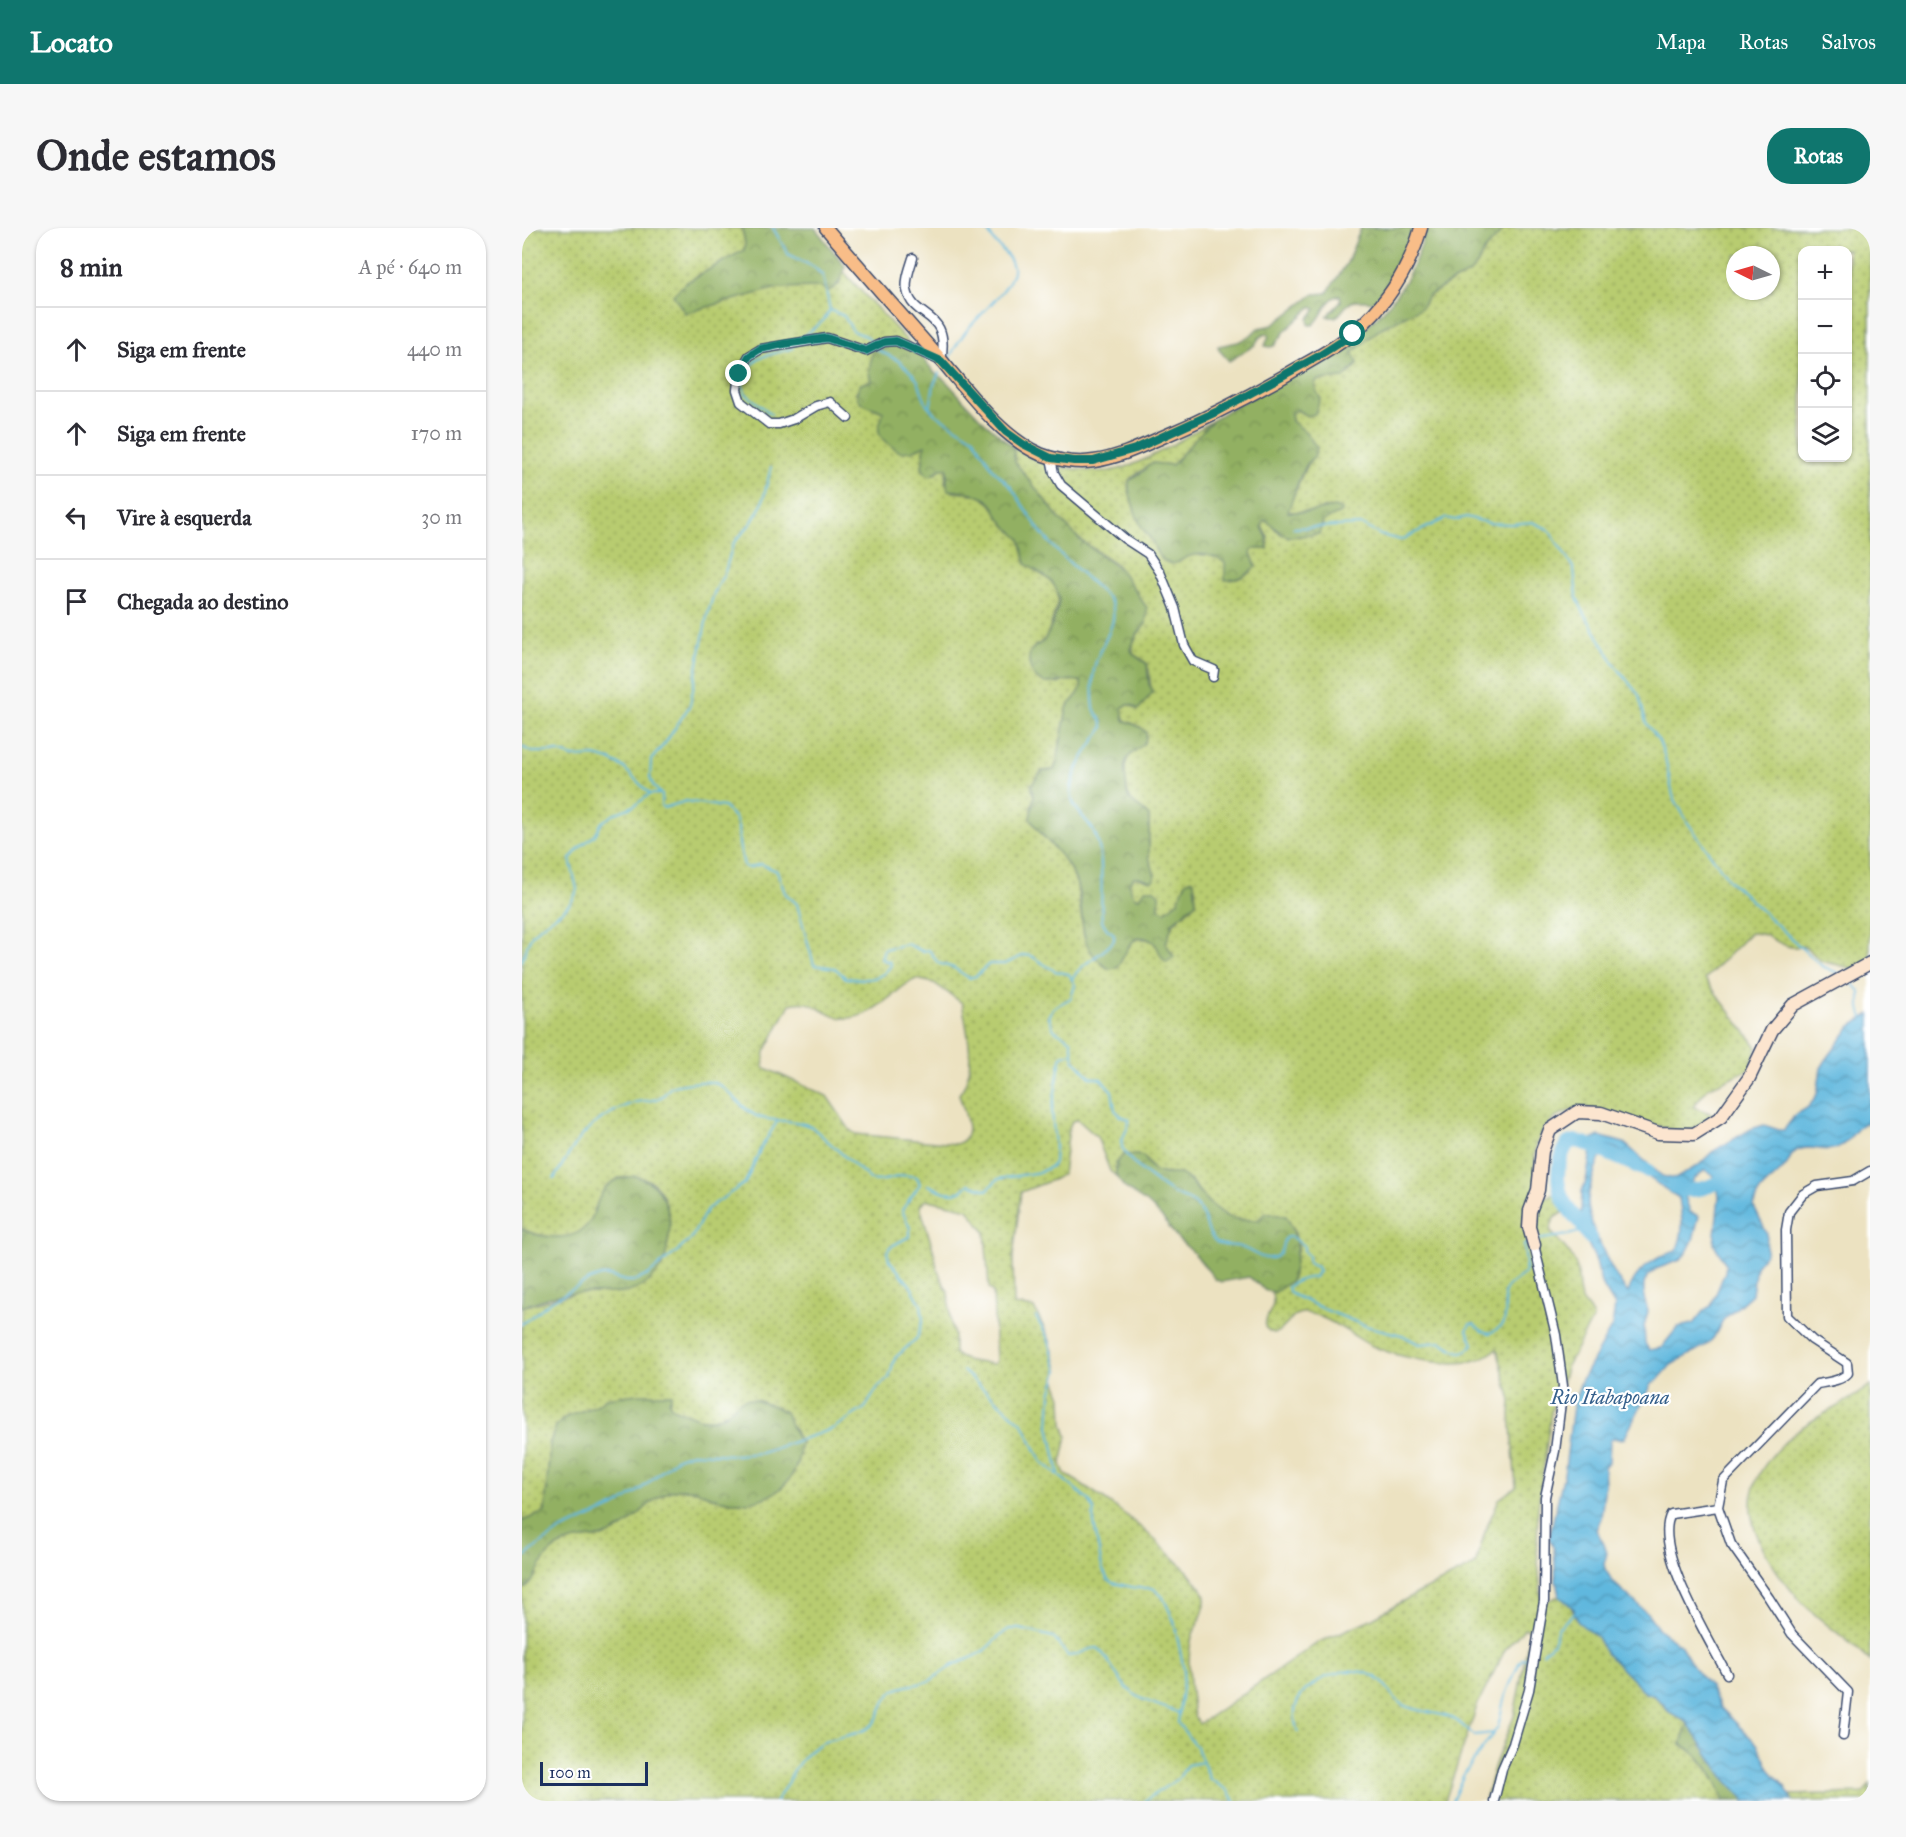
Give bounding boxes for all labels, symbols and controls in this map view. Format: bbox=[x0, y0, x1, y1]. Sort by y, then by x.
text: Locato bbox=[30, 25, 113, 60]
text: Mapa bbox=[1656, 29, 1706, 55]
text: Rotas bbox=[1739, 29, 1788, 55]
text: Salvos bbox=[1821, 29, 1876, 55]
button: Rotas bbox=[1767, 128, 1870, 184]
text: Onde estamos bbox=[36, 130, 276, 182]
north arrow bbox=[1726, 246, 1780, 300]
map controls bbox=[1798, 246, 1852, 462]
button: + bbox=[1798, 246, 1852, 300]
text: 8 min bbox=[60, 251, 123, 283]
text: A pé · 640 m bbox=[359, 255, 462, 279]
button: − bbox=[1798, 300, 1852, 354]
route start bbox=[1339, 320, 1365, 346]
icon: ahead bbox=[60, 333, 93, 366]
text: Siga em frente bbox=[117, 336, 246, 363]
text: 440 m bbox=[407, 337, 462, 361]
button: locate bbox=[1798, 354, 1852, 408]
route end bbox=[725, 360, 751, 386]
button: layers bbox=[1798, 408, 1852, 462]
icon: ahead bbox=[60, 417, 93, 450]
text: Siga em frente bbox=[117, 420, 246, 447]
text: 170 m bbox=[411, 421, 462, 445]
icon: left bbox=[60, 501, 93, 534]
text: Vire à esquerda bbox=[117, 504, 251, 531]
text: 30 m bbox=[421, 505, 462, 529]
icon: arrive bbox=[60, 585, 93, 618]
text: Chegada ao destino bbox=[117, 588, 288, 615]
water label: Rio Itabapoana bbox=[1550, 1385, 1669, 1410]
scale bar bbox=[540, 1759, 648, 1786]
text: 100 m bbox=[549, 1763, 591, 1782]

